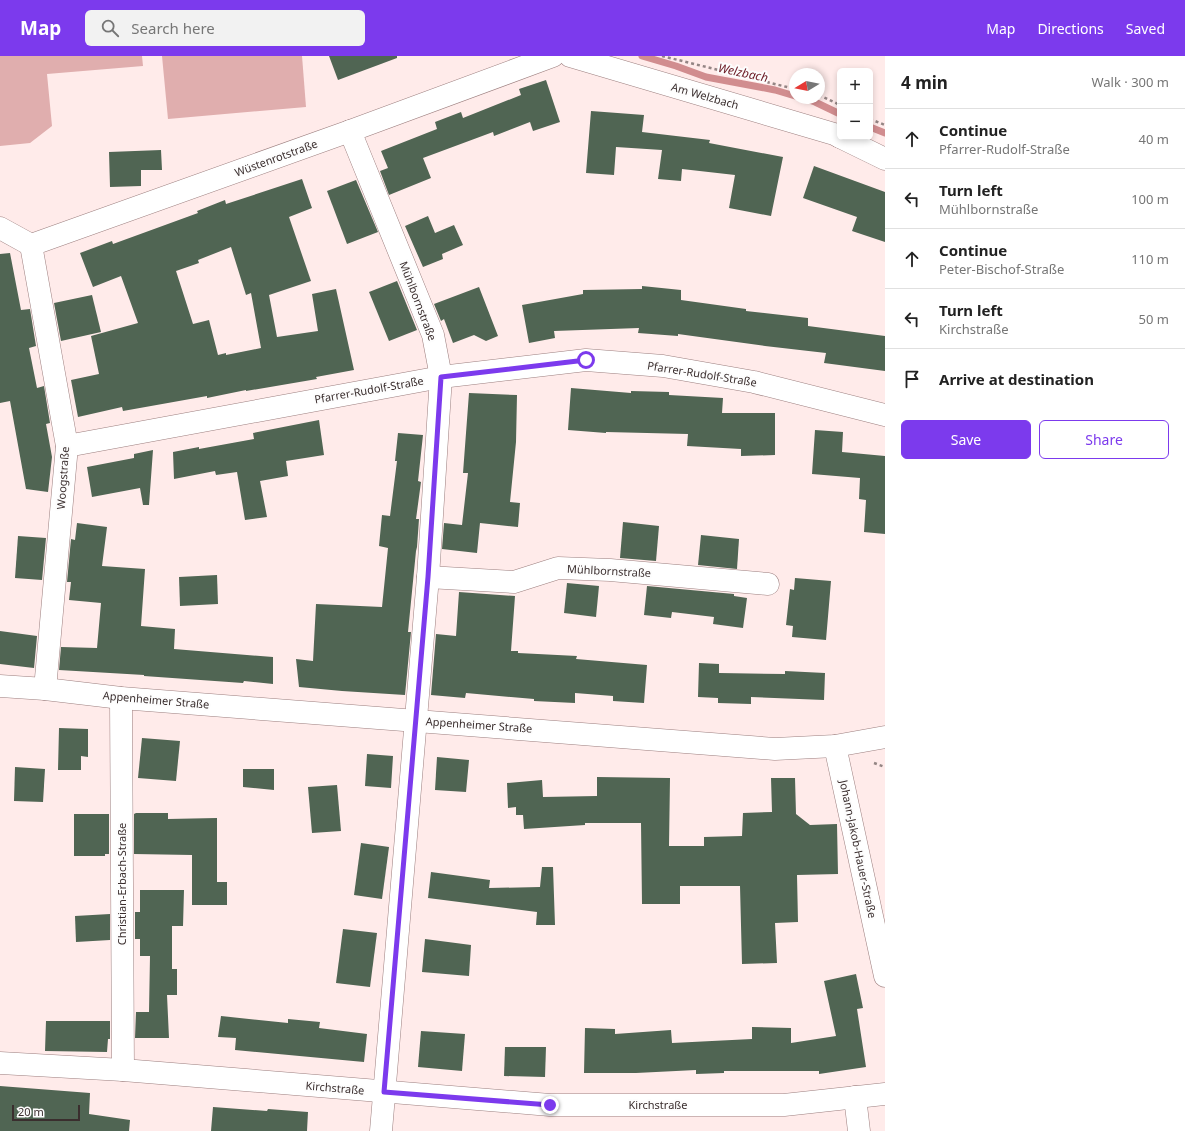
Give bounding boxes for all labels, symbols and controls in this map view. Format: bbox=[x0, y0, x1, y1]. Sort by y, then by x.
search box bbox=[85, 10, 365, 46]
text: Map bbox=[20, 15, 61, 41]
icon: search bbox=[99, 17, 121, 39]
text: Search here bbox=[131, 18, 215, 38]
text: Map bbox=[986, 19, 1015, 38]
text: Directions bbox=[1037, 19, 1104, 38]
text: Saved bbox=[1126, 19, 1165, 38]
water label: Welzbach bbox=[717, 59, 770, 86]
north arrow bbox=[789, 68, 825, 104]
map controls bbox=[837, 68, 873, 140]
button: + bbox=[837, 68, 873, 104]
text: 4 min bbox=[901, 71, 948, 94]
text: Walk · 300 m bbox=[1091, 73, 1169, 91]
street label: Am Welzbach bbox=[670, 79, 741, 112]
button: − bbox=[837, 104, 873, 140]
text: Continue bbox=[939, 120, 1007, 140]
icon: ahead bbox=[901, 128, 923, 150]
text: 40 m bbox=[1139, 130, 1169, 148]
street label: Wüstenrotstraße bbox=[232, 136, 319, 179]
text: Pfarrer-Rudolf-Straße bbox=[939, 140, 1070, 158]
text: Turn left bbox=[939, 180, 1003, 200]
icon: left bbox=[901, 188, 923, 210]
text: 100 m bbox=[1131, 190, 1169, 208]
text: Mühlbornstraße bbox=[939, 200, 1038, 218]
text: Continue bbox=[939, 240, 1007, 260]
icon: ahead bbox=[901, 248, 923, 270]
text: 110 m bbox=[1131, 250, 1169, 268]
street label: Mühlbornstraße bbox=[396, 259, 441, 343]
text: Peter-Bischof-Straße bbox=[939, 260, 1064, 278]
text: Turn left bbox=[939, 300, 1003, 320]
icon: left bbox=[901, 308, 923, 330]
text: 50 m bbox=[1139, 310, 1169, 328]
text: Kirchstraße bbox=[939, 320, 1009, 338]
route start bbox=[577, 351, 595, 369]
street label: Pfarrer-Rudolf-Straße bbox=[646, 357, 758, 390]
icon: arrive bbox=[901, 368, 923, 390]
text: Arrive at destination bbox=[939, 369, 1094, 389]
street label: Pfarrer-Rudolf-Straße bbox=[313, 373, 425, 406]
button: Save bbox=[901, 420, 1031, 459]
button: Share bbox=[1039, 420, 1169, 459]
street label: Woogstraße bbox=[53, 446, 72, 510]
street label: Mühlbornstraße bbox=[567, 561, 651, 580]
street label: Appenheimer Straße bbox=[102, 687, 210, 712]
street label: Appenheimer Straße bbox=[425, 713, 533, 736]
street label: Johann-Jakob-Hauer-Straße bbox=[836, 777, 880, 919]
street label: Christian-Erbach-Straße bbox=[114, 823, 129, 945]
street label: Kirchstraße bbox=[305, 1077, 365, 1098]
route end bbox=[541, 1096, 559, 1114]
street label: Kirchstraße bbox=[629, 1097, 687, 1112]
scale bar bbox=[12, 1103, 80, 1122]
text: 20 m bbox=[18, 1104, 44, 1119]

